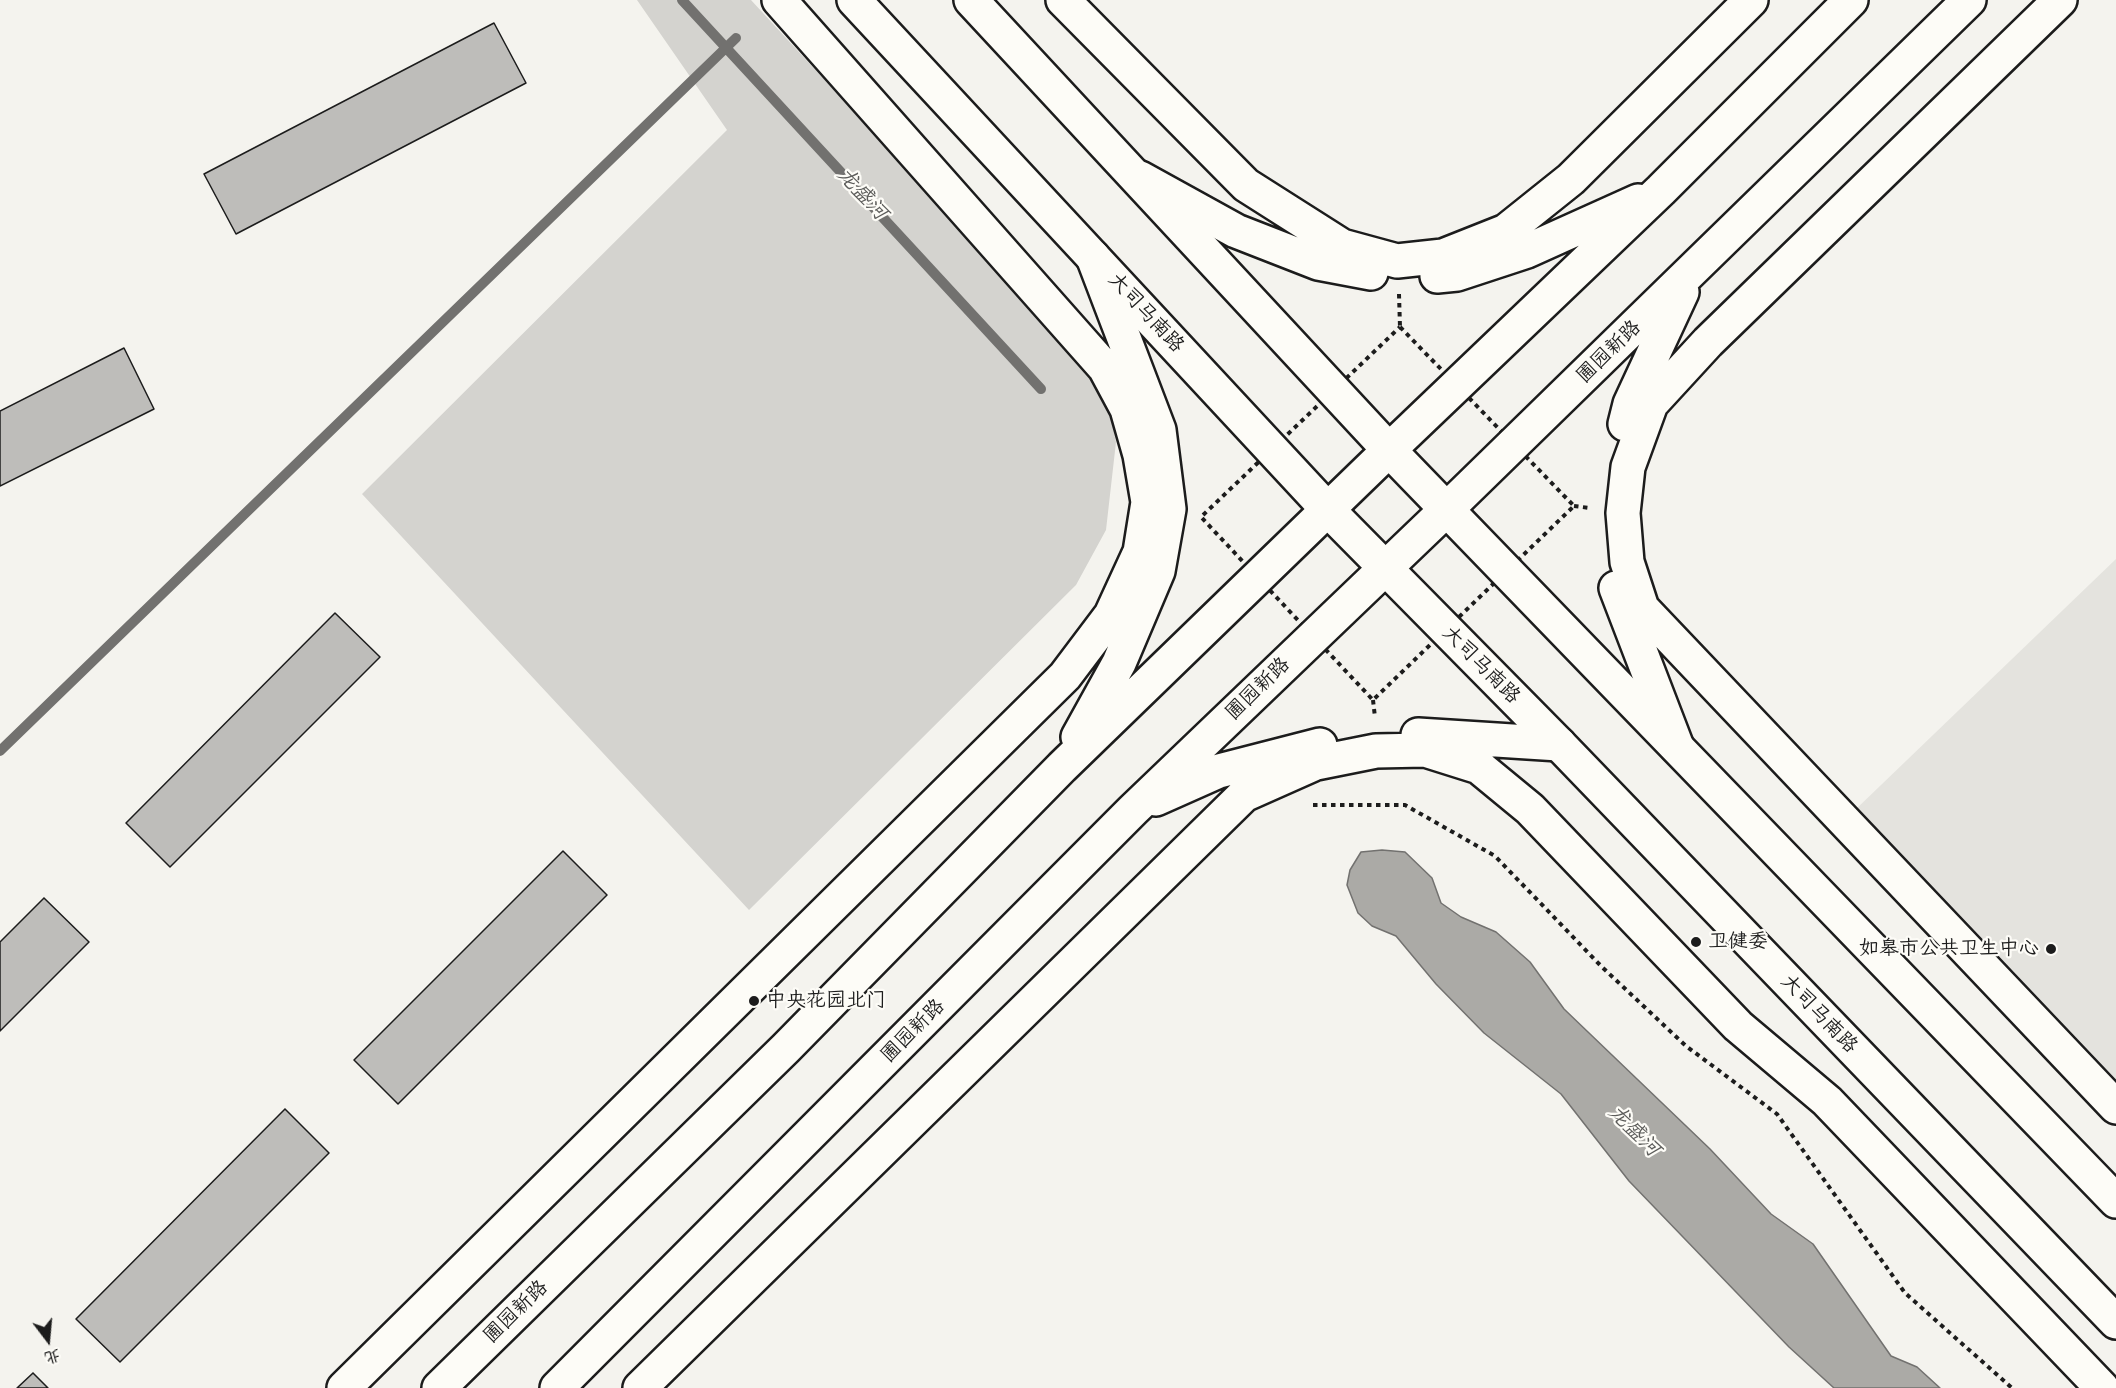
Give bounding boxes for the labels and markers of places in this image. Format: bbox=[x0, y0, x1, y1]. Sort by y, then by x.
place label: 卫健委 bbox=[1708, 930, 1768, 954]
marker: 卫健委 bbox=[1689, 935, 1703, 949]
place label: 如皋市公共卫生中心 bbox=[1859, 937, 2039, 961]
marker: 如皋市公共卫生中心 bbox=[2044, 942, 2058, 956]
place label: 中央花园北门 bbox=[766, 989, 886, 1013]
marker: 中央花园北门 bbox=[747, 994, 761, 1008]

